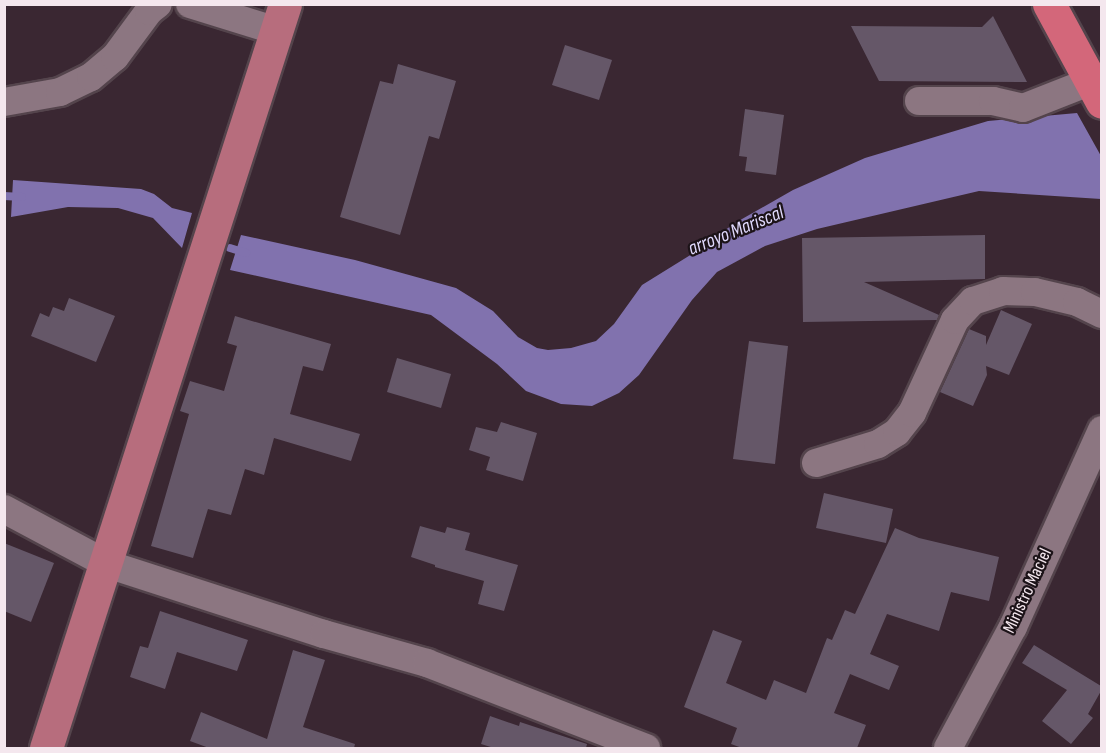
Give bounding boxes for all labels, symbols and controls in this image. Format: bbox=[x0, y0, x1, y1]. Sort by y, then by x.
water label: arroyo Mariscal bbox=[685, 201, 787, 261]
street label: Ministro Maciel bbox=[999, 545, 1057, 637]

